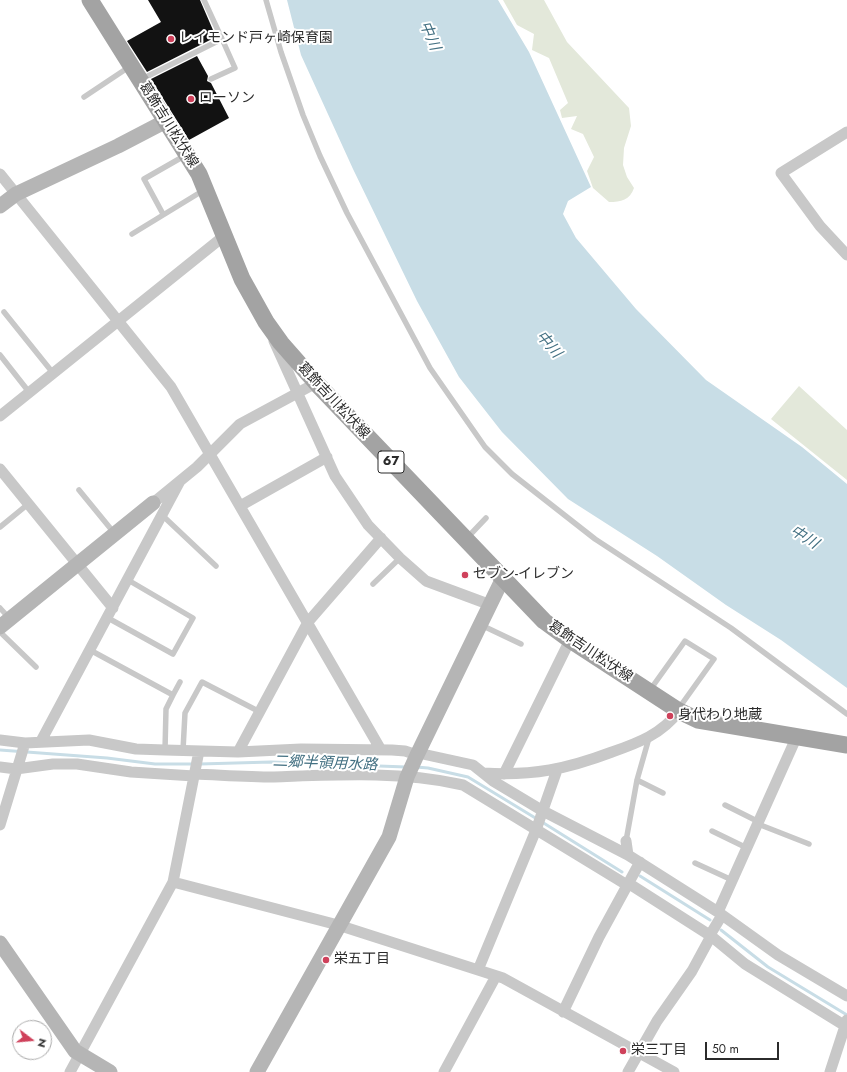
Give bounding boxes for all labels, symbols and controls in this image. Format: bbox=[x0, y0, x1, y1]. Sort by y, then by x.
water label: 中川 bbox=[415, 19, 443, 53]
place label: レイモンド戸ヶ崎保育園 bbox=[179, 31, 333, 47]
marker: レイモンド戸ヶ崎保育園 bbox=[166, 34, 176, 44]
street label: 葛飾吉川松伏線 bbox=[135, 79, 201, 171]
place label: ローソン bbox=[199, 91, 255, 107]
marker: ローソン bbox=[186, 94, 196, 104]
water label: 中川 bbox=[531, 328, 565, 362]
street label: 葛飾吉川松伏線 bbox=[293, 359, 373, 443]
road number: 67 bbox=[378, 451, 404, 473]
water label: 中川 bbox=[787, 522, 821, 554]
place label: セブン-イレブン bbox=[473, 567, 574, 583]
marker: セブン-イレブン bbox=[460, 570, 470, 580]
street label: 葛飾吉川松伏線 bbox=[545, 618, 635, 686]
place label: 身代わり地蔵 bbox=[678, 708, 762, 724]
marker: 身代わり地蔵 bbox=[665, 711, 675, 721]
water label: 二郷半領用水路 bbox=[272, 753, 378, 775]
place label: 栄五丁目 bbox=[334, 952, 390, 968]
marker: 栄五丁目 bbox=[321, 955, 331, 965]
north arrow bbox=[12, 1020, 52, 1060]
scale bar bbox=[707, 1034, 781, 1060]
text: N bbox=[34, 1037, 51, 1049]
text: 50 m bbox=[712, 1040, 739, 1058]
place label: 栄三丁目 bbox=[631, 1043, 687, 1059]
marker: 栄三丁目 bbox=[618, 1046, 628, 1056]

